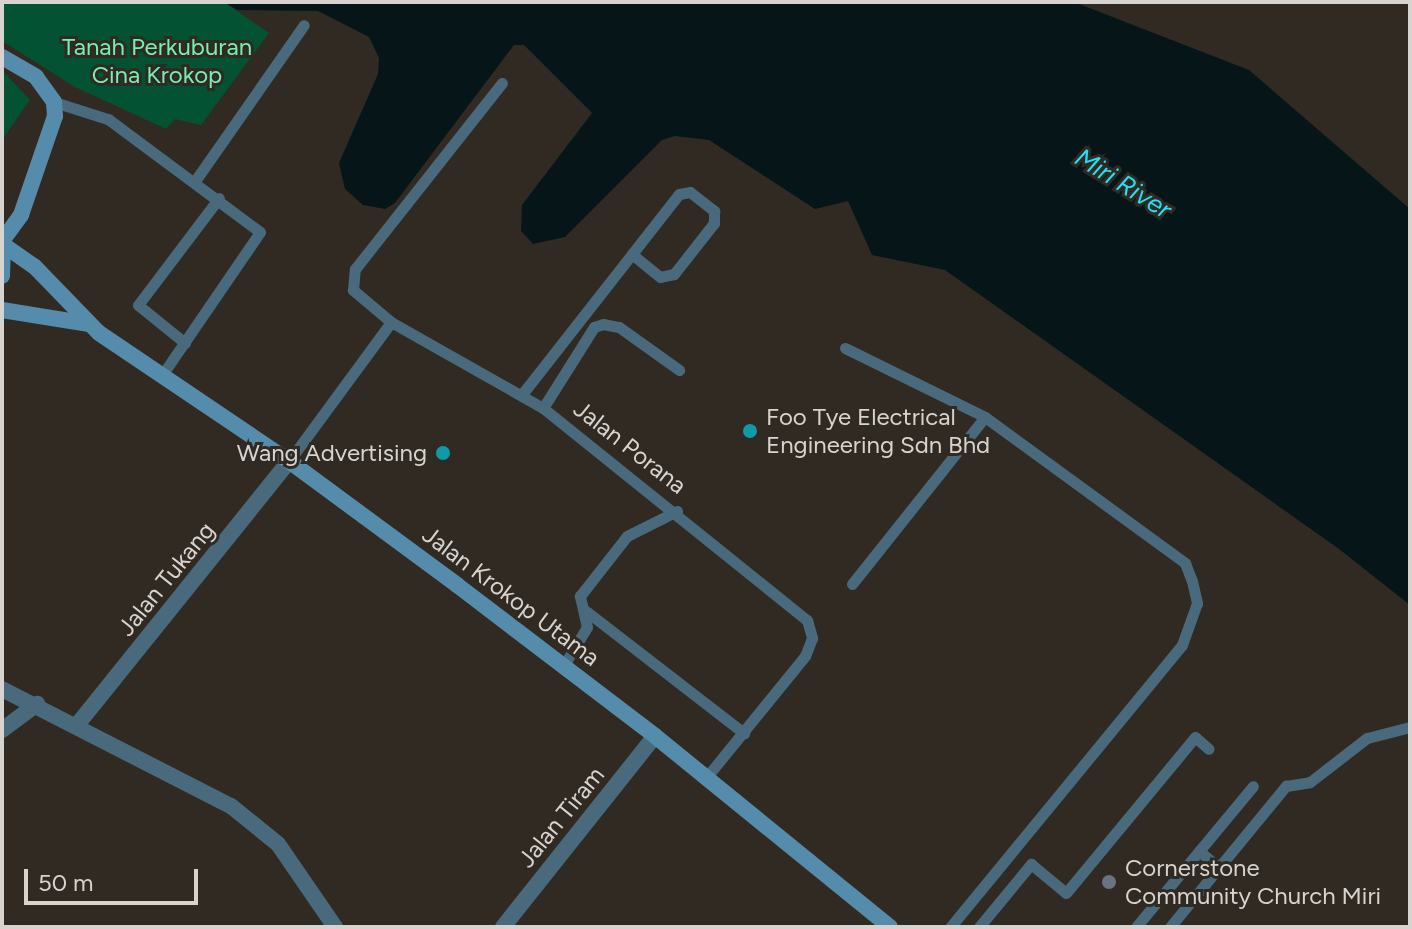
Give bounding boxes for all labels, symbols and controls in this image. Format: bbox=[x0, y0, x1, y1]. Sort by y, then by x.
park label: Tanah Perkuburan Cina Krokop bbox=[62, 33, 252, 89]
water label: Miri River bbox=[1069, 142, 1177, 226]
street label: Jalan Porana bbox=[568, 394, 692, 500]
place label: Foo Tye Electrical Engineering Sdn Bhd bbox=[766, 403, 990, 459]
marker: Foo Tye Electrical Engineering Sdn Bhd bbox=[741, 422, 759, 440]
place label: Wang Advertising bbox=[237, 439, 427, 467]
marker: Wang Advertising bbox=[434, 444, 452, 462]
street label: Jalan Tukang bbox=[111, 516, 221, 642]
street label: Jalan Krokop Utama bbox=[417, 520, 605, 672]
street label: Jalan Tiram bbox=[512, 761, 610, 873]
scale bar bbox=[28, 853, 202, 903]
place label: Cornerstone Community Church Miri bbox=[1125, 854, 1381, 910]
text: 50 m bbox=[38, 868, 94, 897]
marker: Cornerstone Community Church Miri bbox=[1100, 873, 1118, 891]

